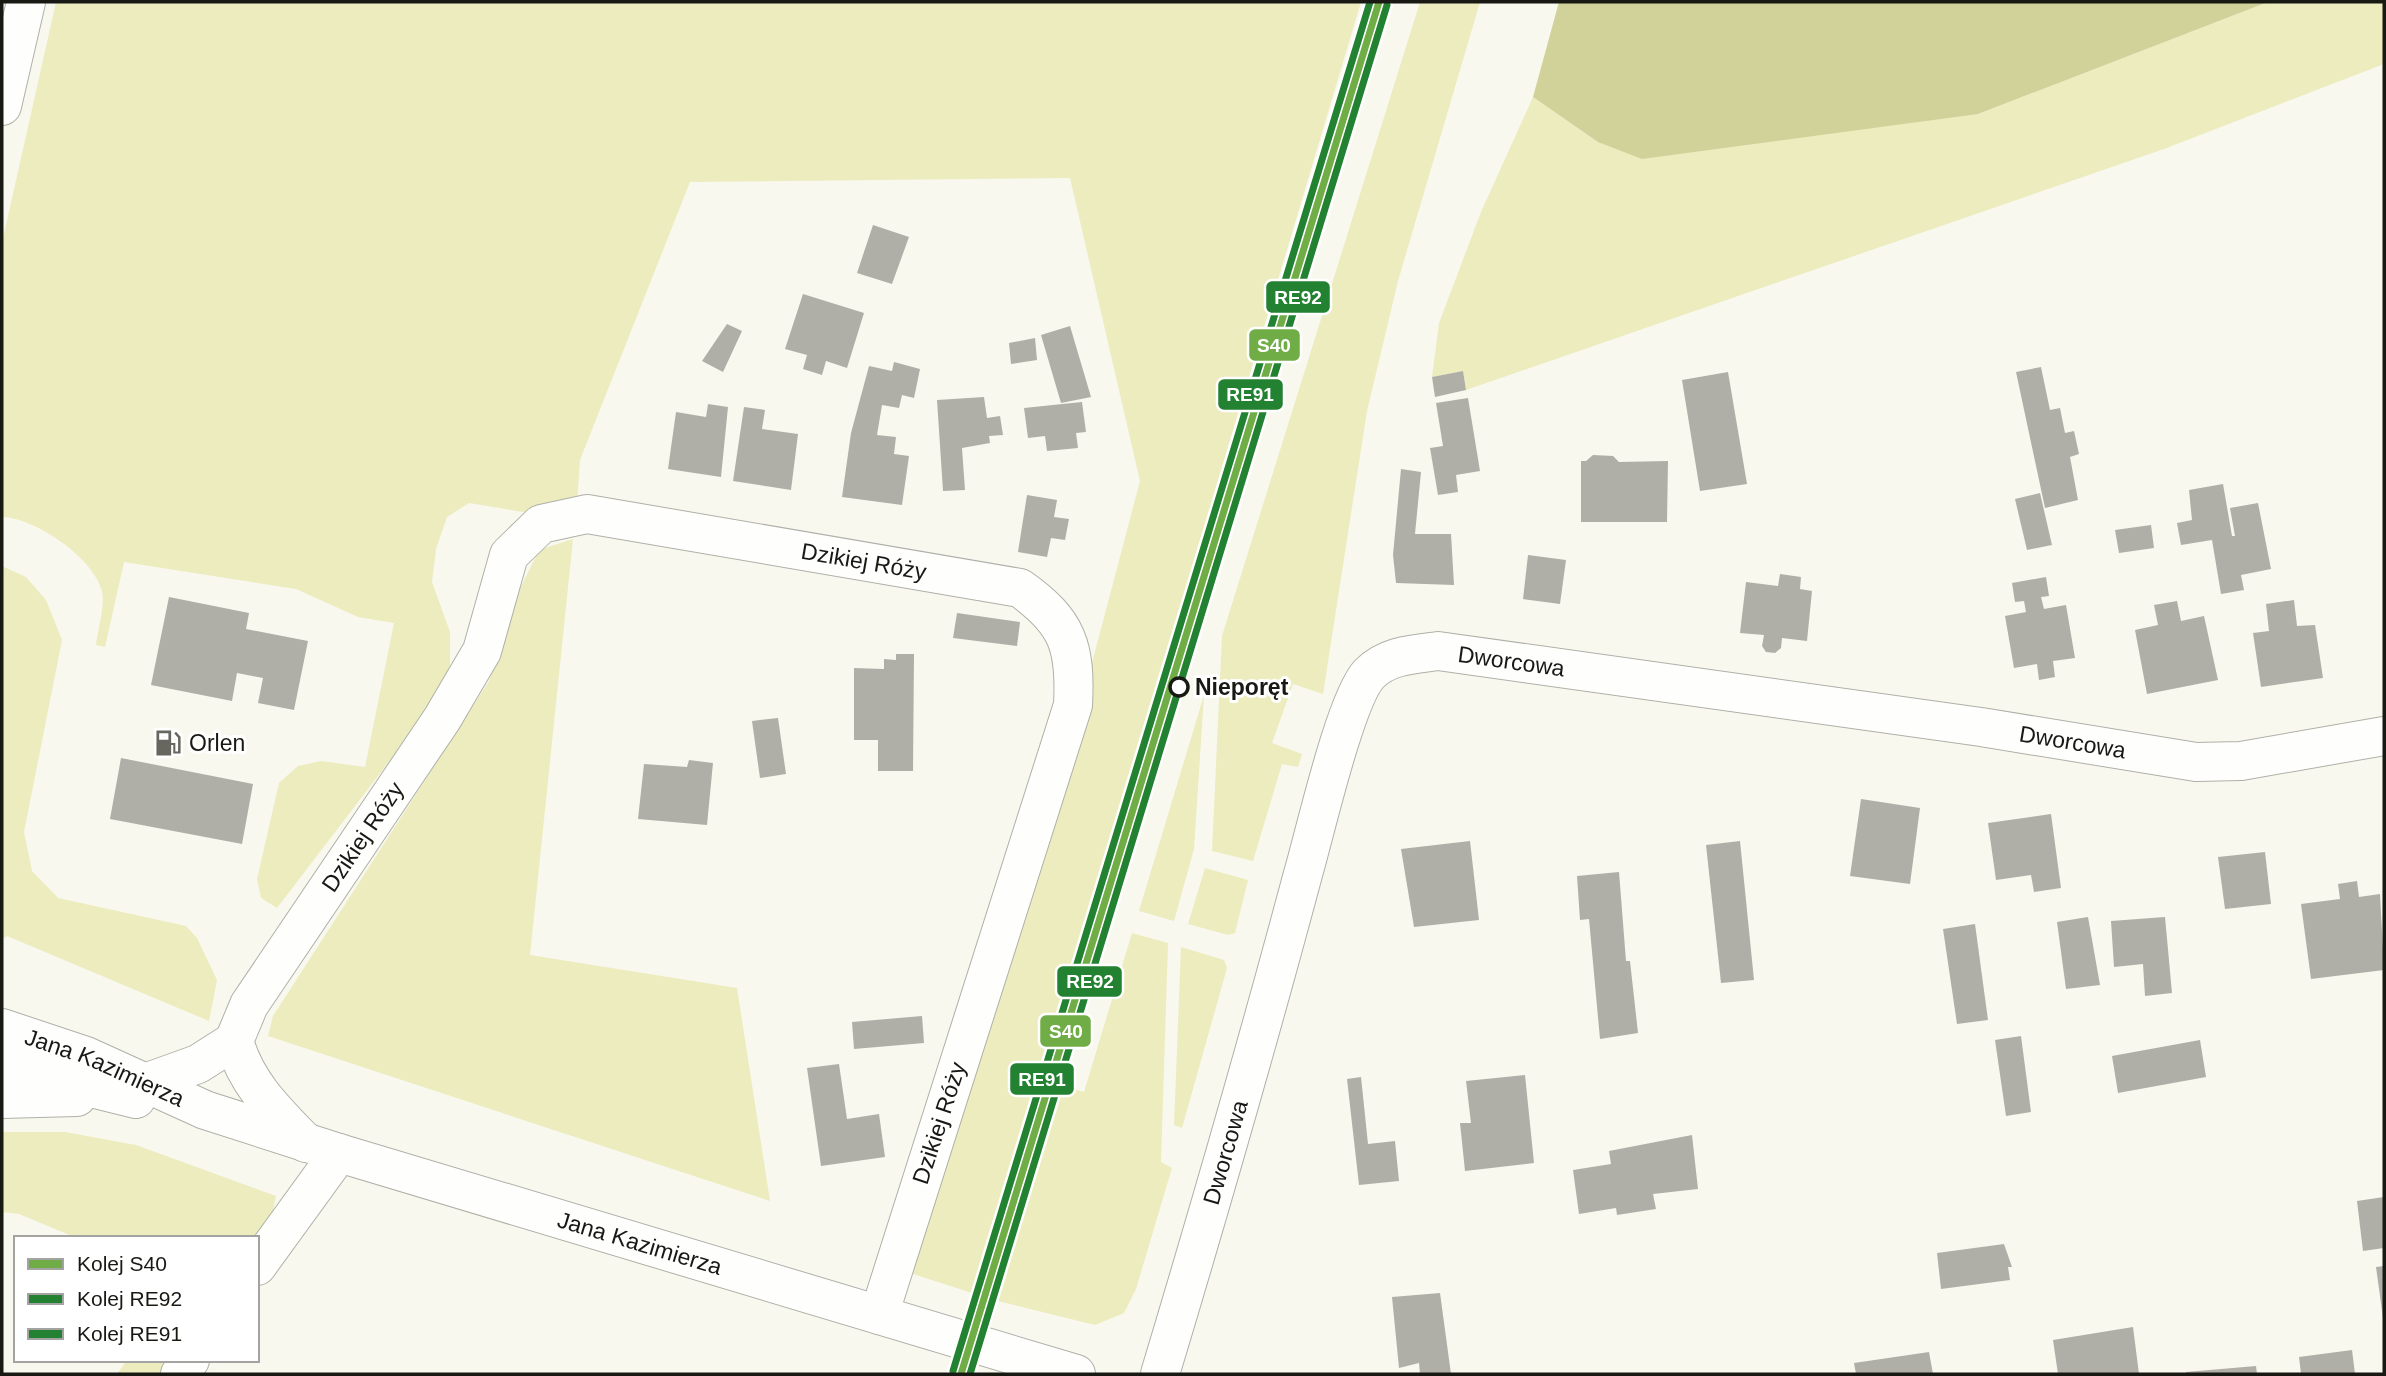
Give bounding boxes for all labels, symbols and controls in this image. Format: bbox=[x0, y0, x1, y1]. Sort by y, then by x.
line badge: RE92 bbox=[1265, 280, 1331, 314]
text: RE92 bbox=[1274, 287, 1322, 308]
line badge: S40 bbox=[1248, 328, 1301, 362]
text: S40 bbox=[1257, 335, 1291, 356]
line badge: RE91 bbox=[1217, 378, 1284, 411]
text: RE91 bbox=[1226, 384, 1274, 405]
street label: Dzikiej Róży bbox=[799, 538, 929, 585]
street label: Dworcowa bbox=[1456, 641, 1567, 682]
place label: Nieporęt bbox=[1195, 674, 1289, 700]
marker: Nieporęt bbox=[1169, 677, 1189, 697]
street label: Dworcowa bbox=[2018, 720, 2128, 763]
fuel station icon: Orlen bbox=[153, 728, 183, 758]
place label: Orlen bbox=[189, 730, 245, 756]
street label: Dzikiej Róży bbox=[316, 777, 409, 896]
line badge: RE92 bbox=[1056, 965, 1123, 998]
text: RE92 bbox=[1066, 971, 1114, 992]
line badge: S40 bbox=[1039, 1014, 1092, 1048]
text: S40 bbox=[1049, 1021, 1083, 1042]
street label: Jana Kazimierza bbox=[22, 1024, 189, 1112]
street label: Dzikiej Róży bbox=[907, 1058, 971, 1187]
line badge: RE91 bbox=[1009, 1062, 1075, 1096]
text: RE91 bbox=[1018, 1069, 1066, 1090]
street label: Dworcowa bbox=[1198, 1097, 1253, 1208]
street label: Jana Kazimierza bbox=[555, 1206, 725, 1280]
legend bbox=[14, 1236, 259, 1362]
text: Kolej S40 bbox=[77, 1252, 167, 1275]
text: Kolej RE92 bbox=[77, 1287, 182, 1310]
text: Kolej RE91 bbox=[77, 1322, 182, 1345]

